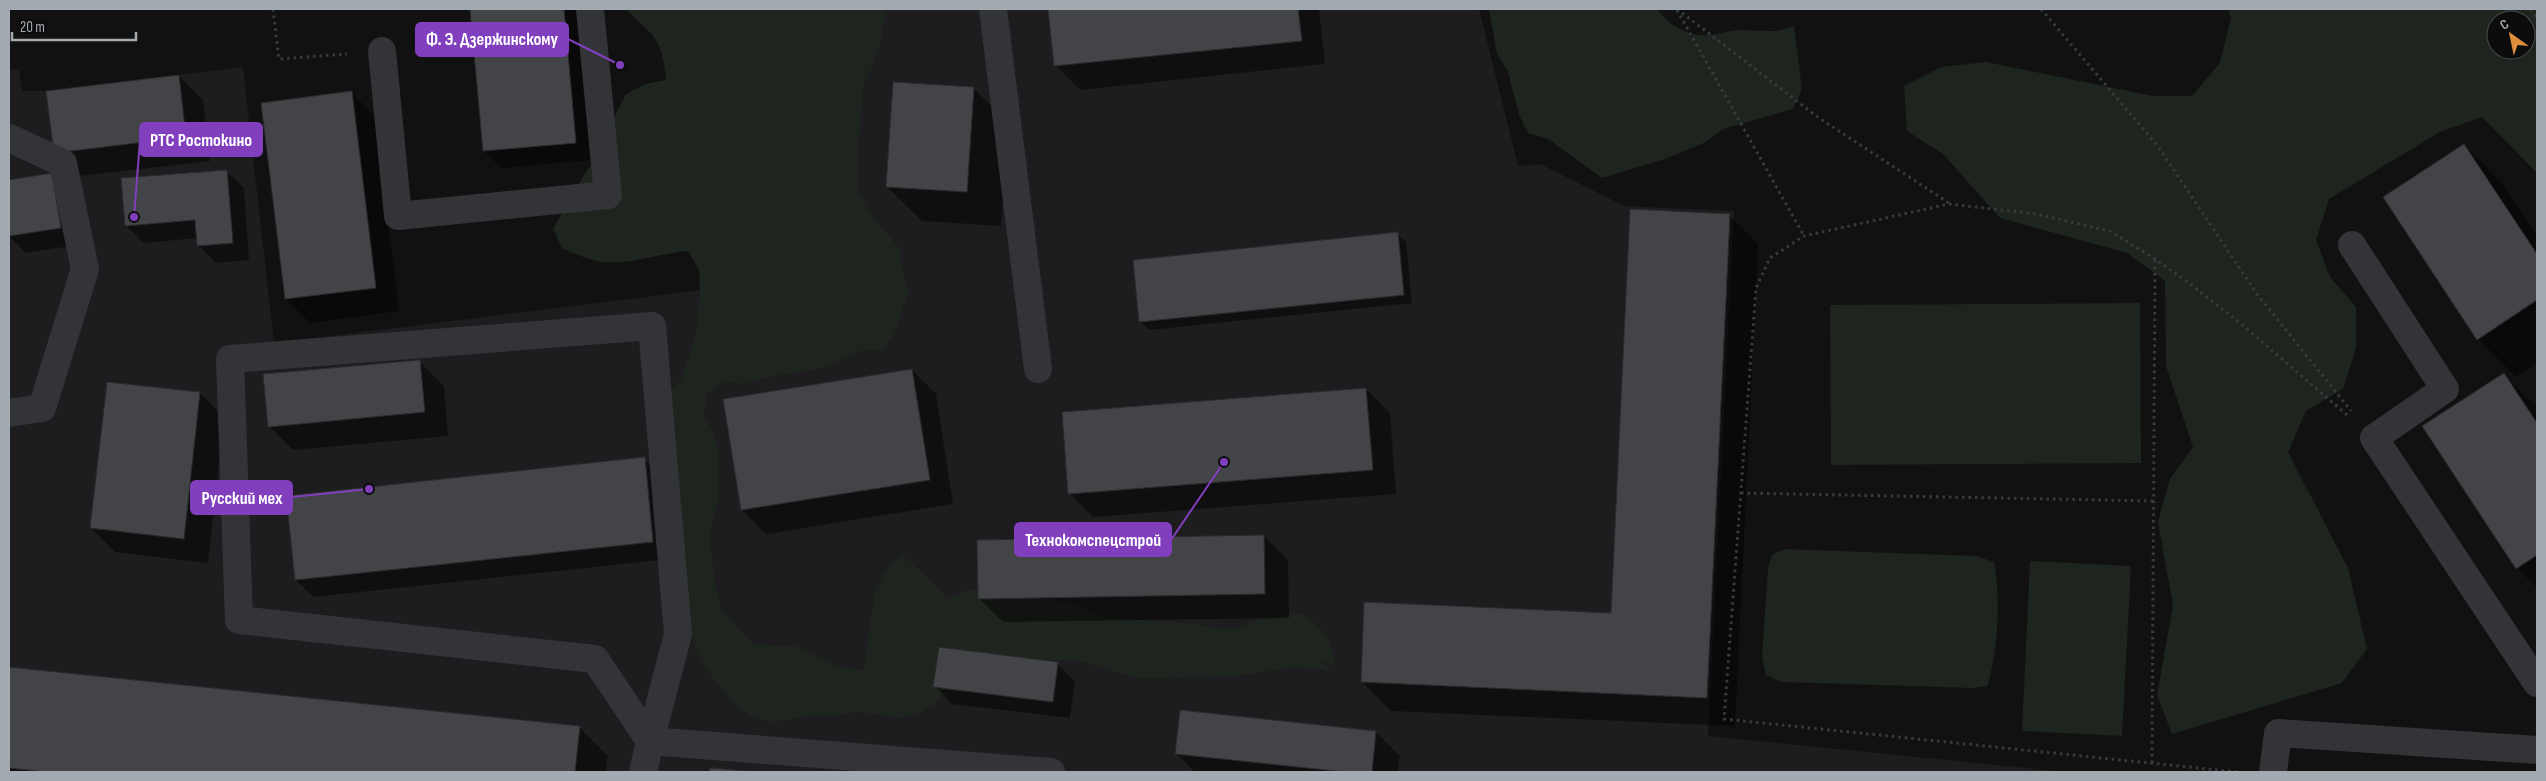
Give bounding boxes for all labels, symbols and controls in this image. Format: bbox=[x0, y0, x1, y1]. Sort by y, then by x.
scale bar bbox=[12, 10, 136, 42]
north arrow bbox=[2486, 10, 2536, 60]
text: С bbox=[2497, 15, 2512, 34]
text: 20 m bbox=[20, 18, 45, 37]
callout: Ф. Э. Дзержинскому bbox=[416, 23, 568, 56]
text: Ф. Э. Дзержинскому bbox=[426, 29, 559, 50]
callout: РТС Ростокино bbox=[140, 123, 262, 156]
text: РТС Ростокино bbox=[150, 130, 252, 151]
callout: Русский мех bbox=[191, 481, 292, 514]
text: Русский мех bbox=[202, 488, 283, 509]
callout: Технокомспецстрой bbox=[1015, 523, 1171, 556]
text: Технокомспецстрой bbox=[1025, 530, 1161, 551]

